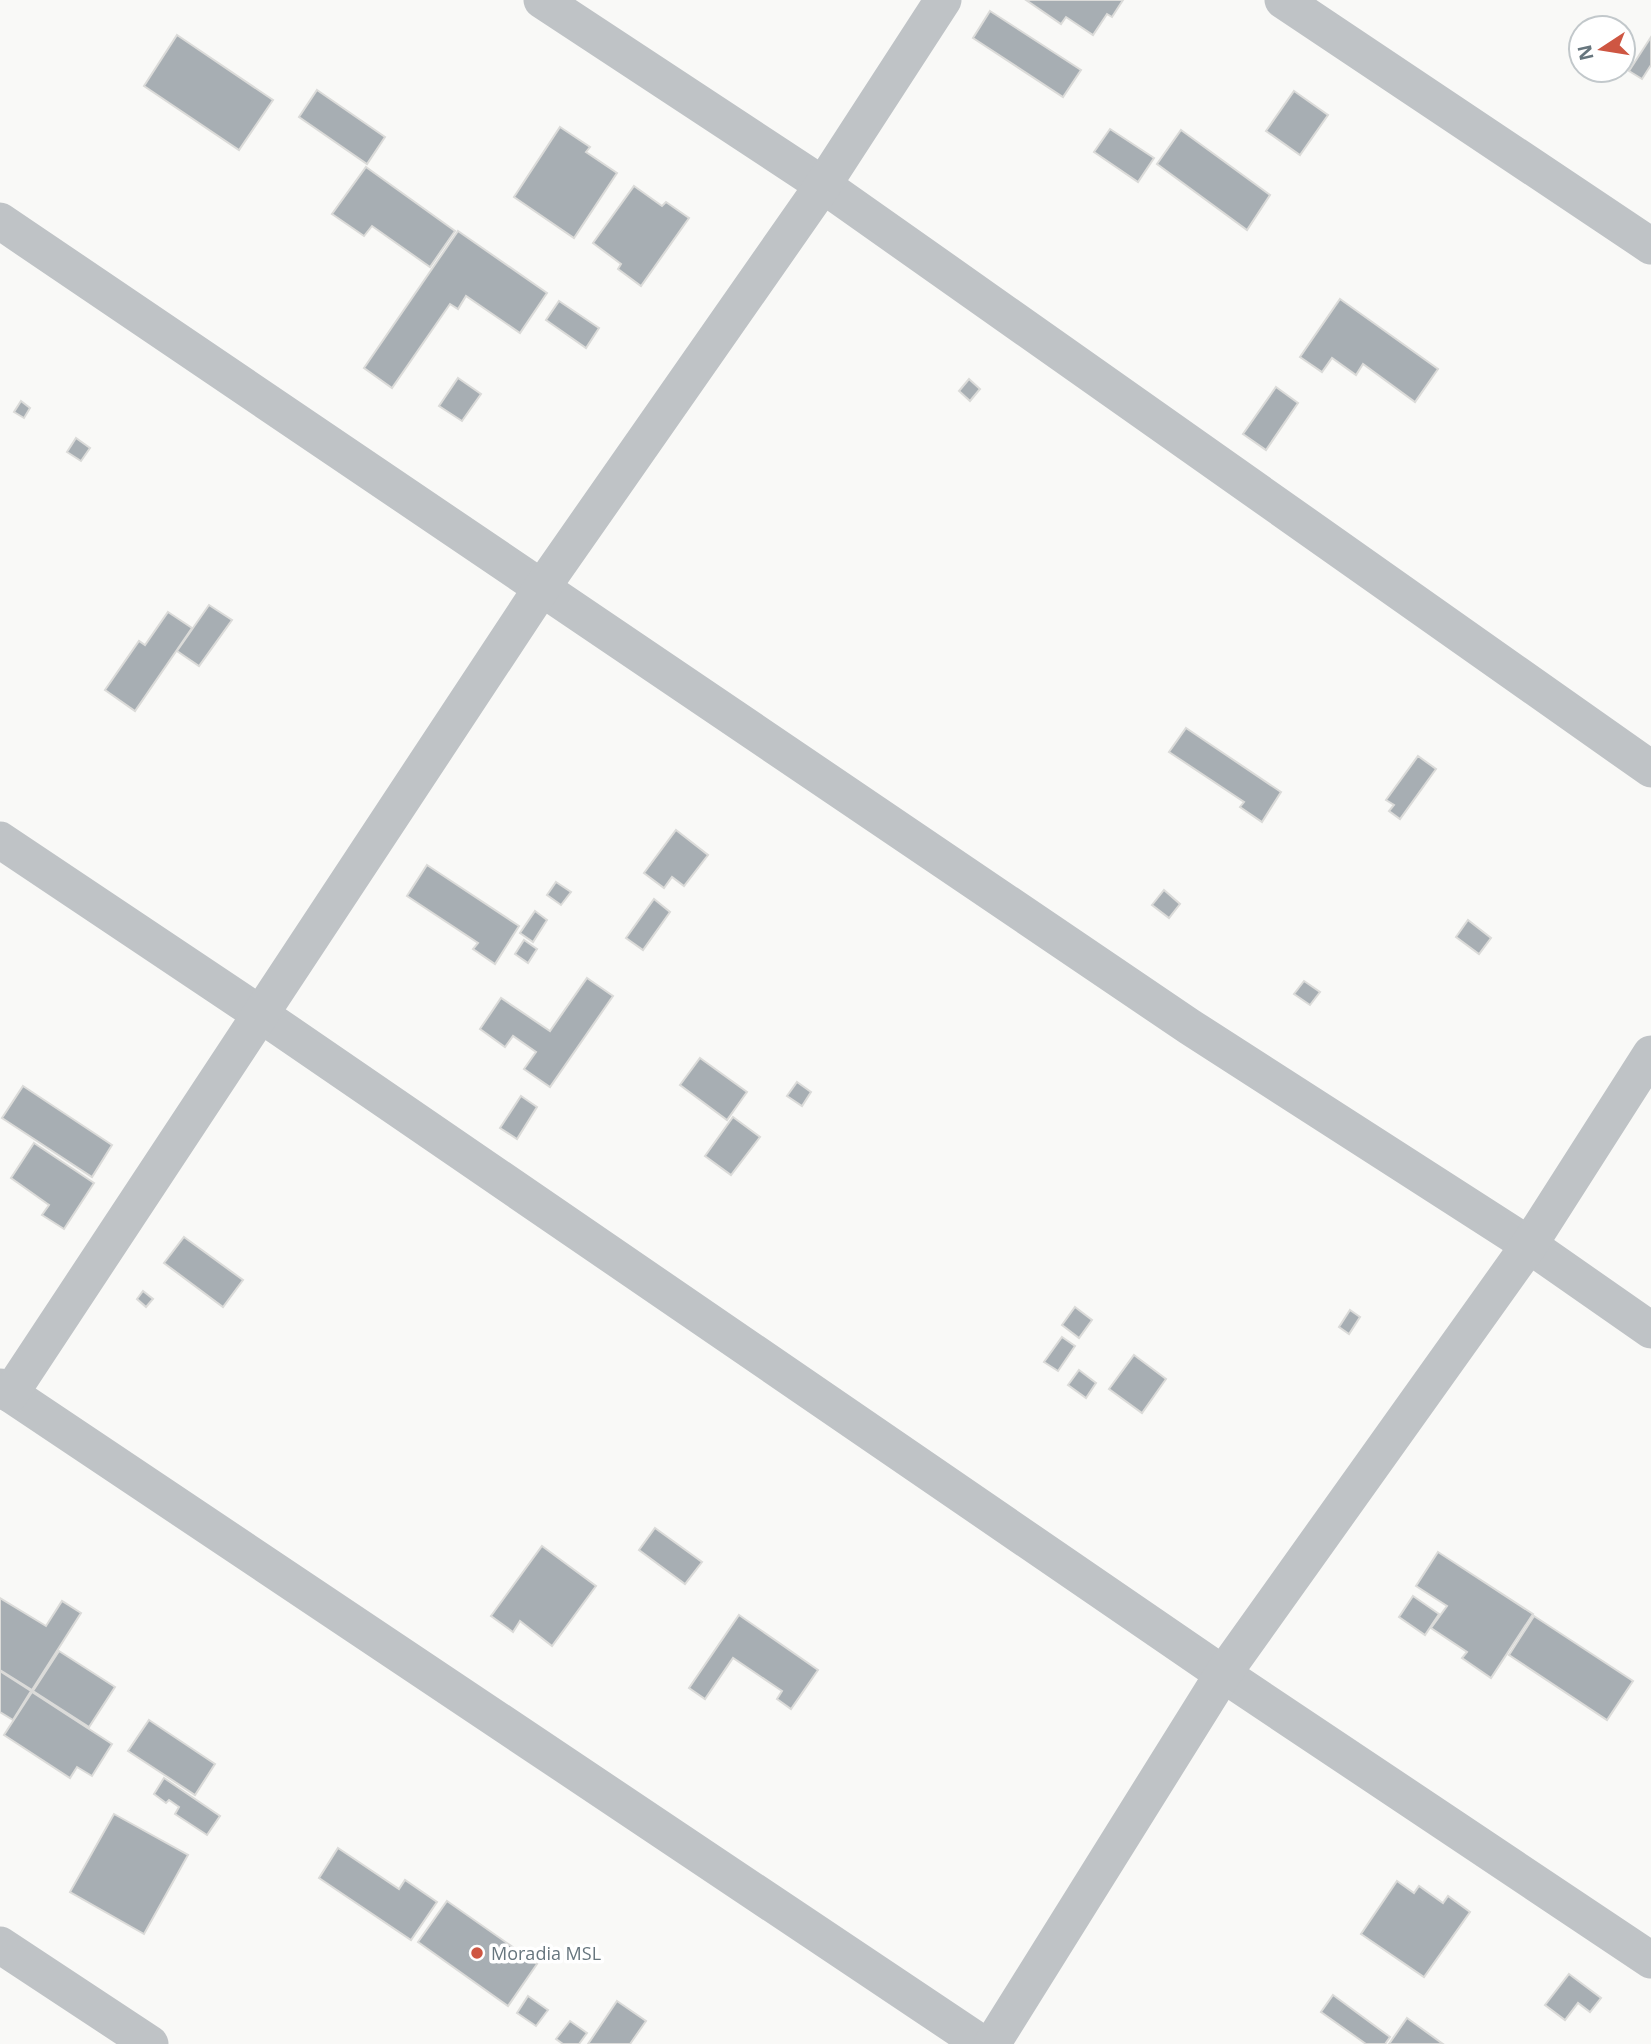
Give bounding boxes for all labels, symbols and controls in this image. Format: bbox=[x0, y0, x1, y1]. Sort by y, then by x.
north arrow bbox=[1567, 14, 1637, 84]
text: N bbox=[1571, 42, 1600, 63]
place label: Moradia MSL bbox=[491, 1941, 601, 1965]
marker: Moradia MSL bbox=[469, 1945, 485, 1961]

